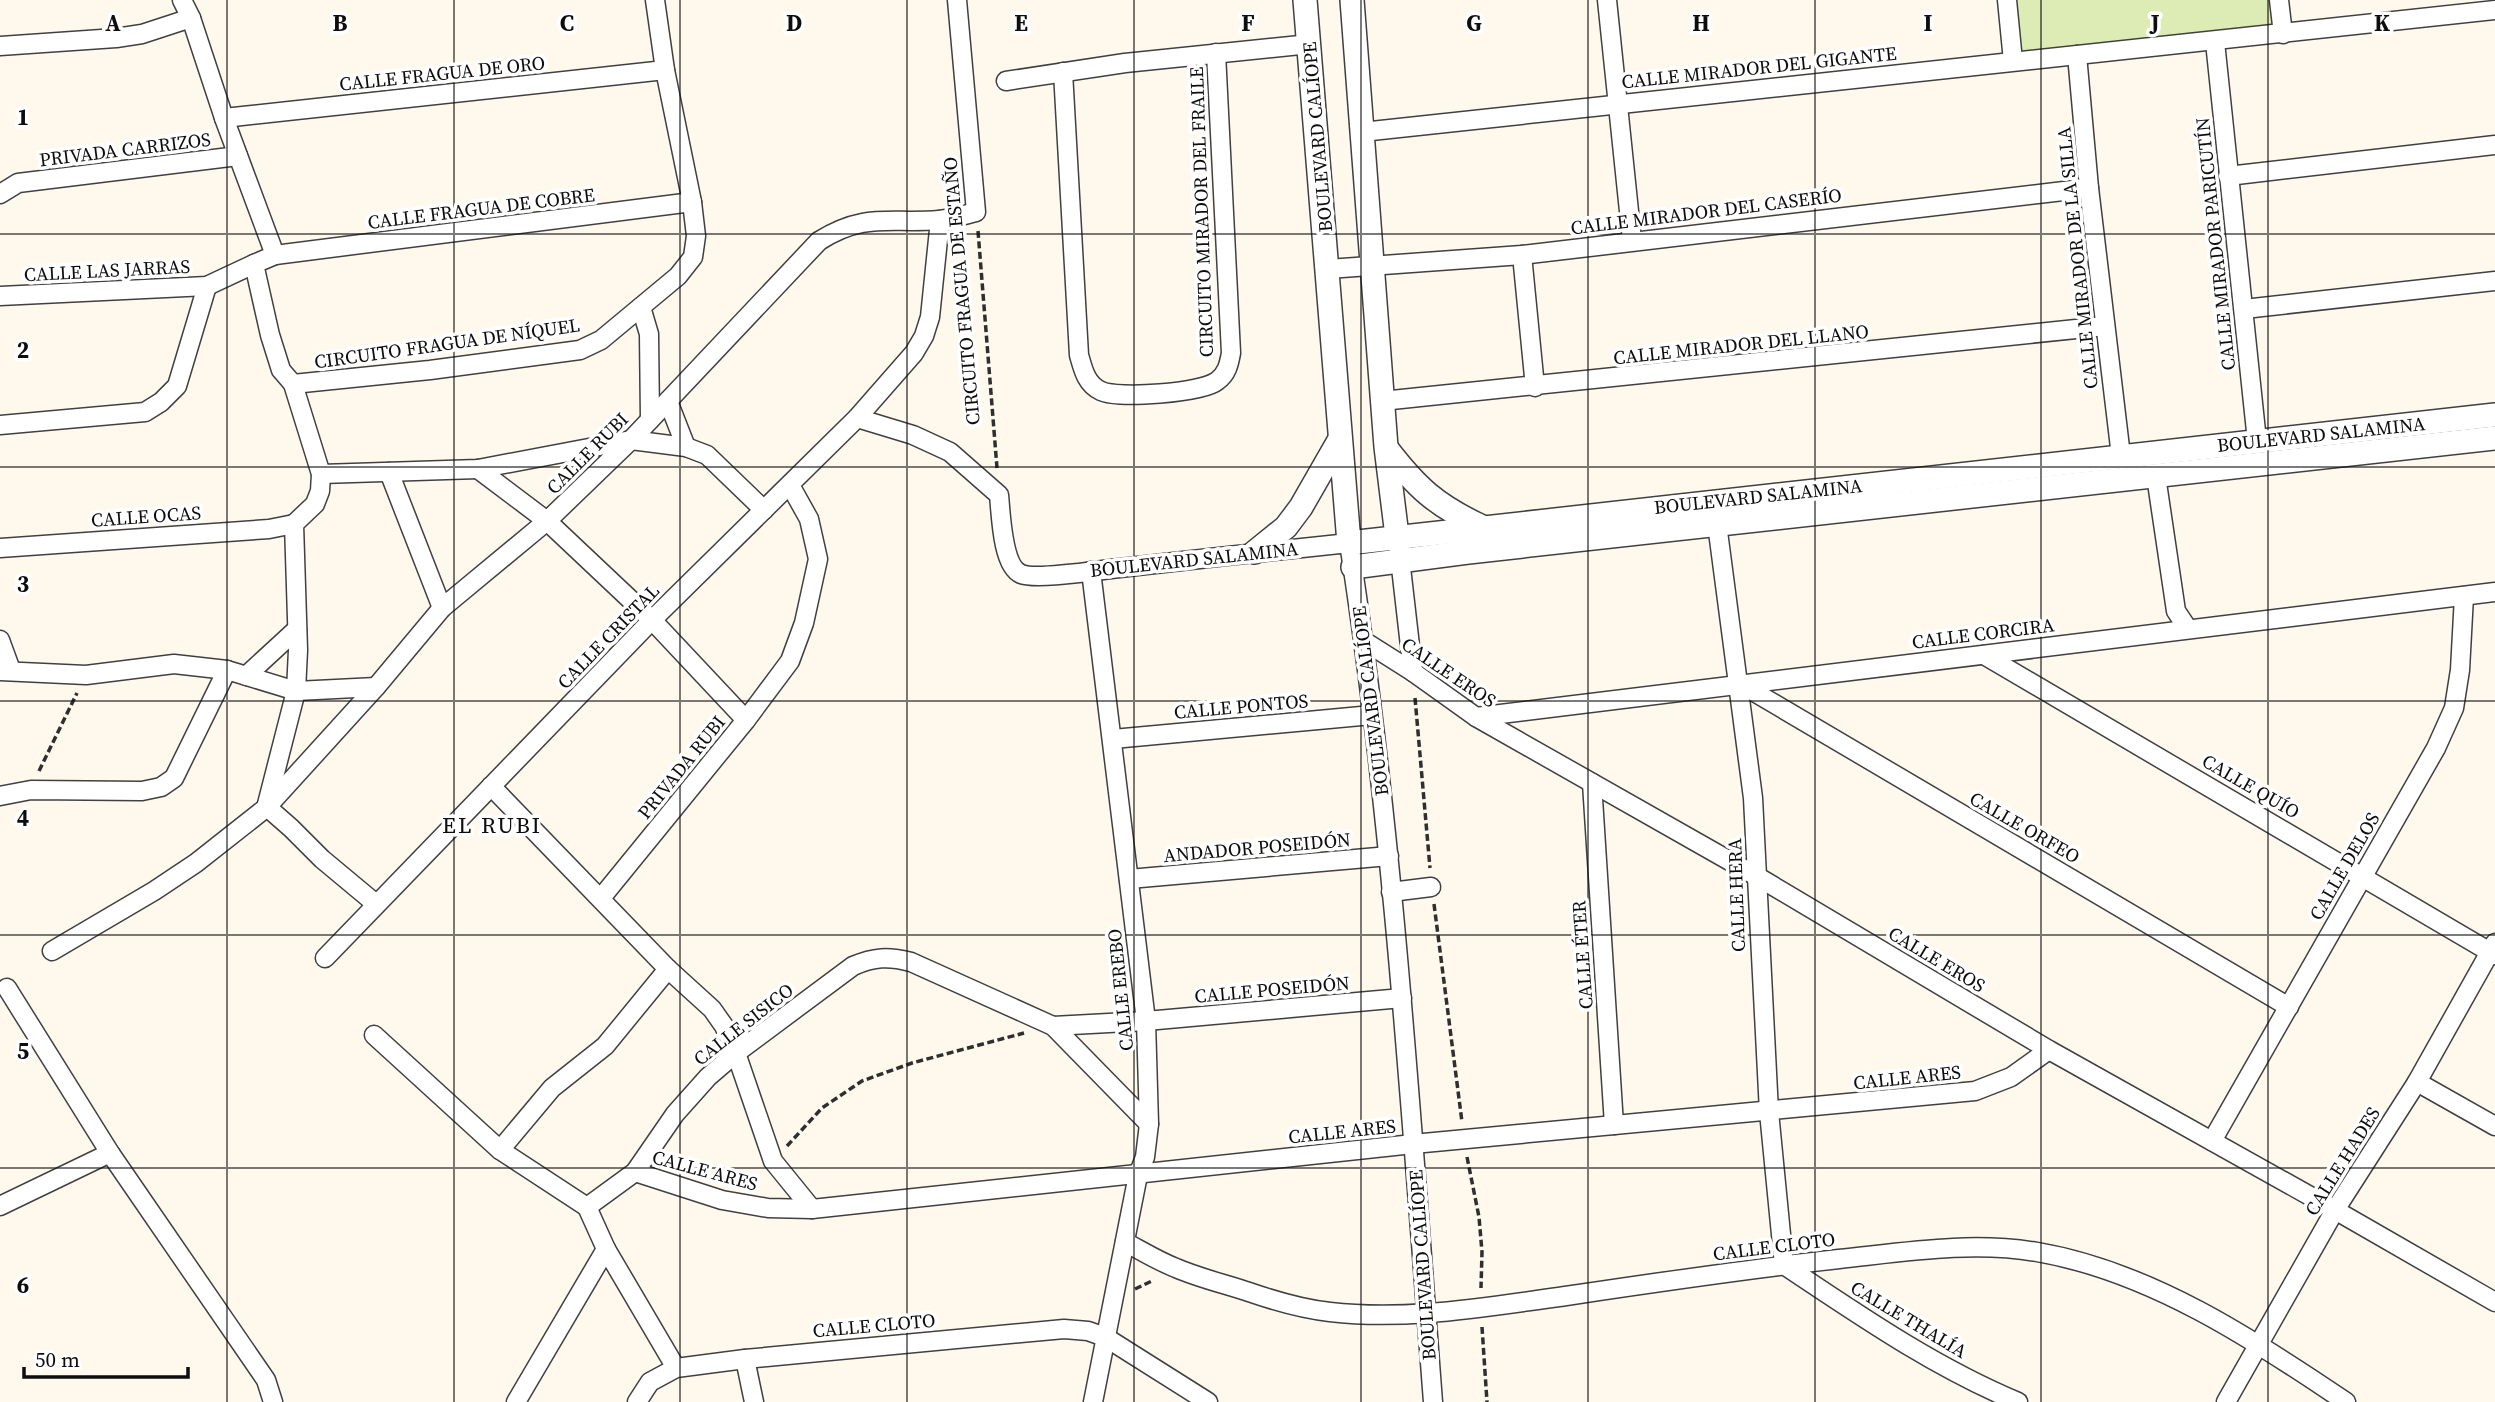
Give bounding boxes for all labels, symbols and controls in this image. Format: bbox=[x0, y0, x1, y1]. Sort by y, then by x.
text: A bbox=[105, 7, 121, 39]
text: B bbox=[333, 7, 348, 39]
text: C bbox=[560, 7, 574, 39]
text: D bbox=[786, 7, 802, 39]
text: E bbox=[1014, 7, 1028, 39]
text: F bbox=[1241, 7, 1255, 39]
text: G bbox=[1466, 7, 1482, 39]
text: H bbox=[1692, 7, 1710, 39]
text: I bbox=[1924, 7, 1933, 39]
text: J bbox=[2148, 7, 2160, 39]
text: K bbox=[2374, 7, 2390, 39]
street label: CALLE MIRADOR DEL GIGANTE bbox=[1620, 40, 1898, 94]
street label: BOULEVARD CALÍOPE bbox=[1296, 41, 1338, 233]
street label: CALLE FRAGUA DE ORO bbox=[338, 49, 546, 97]
street label: CIRCUITO MIRADOR DEL FRAILE bbox=[1183, 66, 1219, 358]
text: 1 bbox=[17, 101, 29, 133]
street label: CALLE MIRADOR PARICUTÍN bbox=[2189, 116, 2241, 372]
street label: CALLE MIRADOR DE LA SILLA bbox=[2050, 125, 2104, 390]
street label: PRIVADA CARRIZOS bbox=[38, 126, 212, 172]
street label: CIRCUITO FRAGUA DE ESTAÑO bbox=[936, 156, 986, 426]
street label: CALLE FRAGUA DE COBRE bbox=[366, 181, 596, 235]
street label: CALLE MIRADOR DEL CASERÍO bbox=[1569, 181, 1843, 241]
street label: CALLE LAS JARRAS bbox=[23, 253, 191, 287]
street label: CIRCUITO FRAGUA DE NÍQUEL bbox=[312, 311, 582, 375]
street label: CALLE MIRADOR DEL LLANO bbox=[1612, 318, 1870, 370]
text: 2 bbox=[17, 334, 29, 366]
street label: CALLE RUBI bbox=[540, 406, 634, 500]
street label: BOULEVARD SALAMINA bbox=[2216, 410, 2427, 458]
street label: BOULEVARD SALAMINA bbox=[1653, 472, 1864, 520]
street label: CALLE OCAS bbox=[90, 499, 202, 533]
street label: BOULEVARD SALAMINA bbox=[1089, 535, 1300, 583]
text: 3 bbox=[17, 568, 29, 600]
street label: CALLE CRISTAL bbox=[551, 578, 665, 694]
street label: BOULEVARD CALÍOPE bbox=[1345, 605, 1395, 797]
street label: CALLE CORCIRA bbox=[1910, 611, 2056, 655]
street label: CALLE EROS bbox=[1397, 631, 1501, 713]
street label: CALLE PONTOS bbox=[1173, 687, 1309, 725]
street label: PRIVADA RUBI bbox=[631, 710, 731, 824]
street label: CALLE QUÍO bbox=[2197, 748, 2305, 824]
street label: CALLE ORFEO bbox=[1965, 785, 2085, 869]
text: 4 bbox=[17, 802, 29, 834]
street label: CALLE DELOS bbox=[2303, 807, 2385, 925]
district label: EL RUBI bbox=[442, 809, 542, 841]
street label: ANDADOR POSEIDÓN bbox=[1162, 826, 1352, 868]
street label: CALLE HERA bbox=[1721, 837, 1751, 952]
street label: CALLE ÉTER bbox=[1565, 899, 1599, 1010]
street label: CALLE EROS bbox=[1884, 920, 1990, 998]
street label: CALLE EREBO bbox=[1101, 928, 1139, 1052]
street label: CALLE POSEIDÓN bbox=[1193, 969, 1351, 1009]
street label: CALLE SISICO bbox=[688, 977, 798, 1071]
text: 5 bbox=[17, 1035, 29, 1067]
street label: CALLE ARES bbox=[1852, 1058, 1962, 1096]
street label: CALLE HADES bbox=[2298, 1102, 2386, 1220]
street label: CALLE ARES bbox=[1287, 1112, 1397, 1150]
street label: CALLE ARES bbox=[649, 1143, 761, 1197]
street label: BOULEVARD CALÍOPE bbox=[1402, 1169, 1442, 1361]
street label: CALLE CLOTO bbox=[1711, 1226, 1837, 1266]
text: 6 bbox=[17, 1269, 29, 1301]
street label: CALLE THALÍA bbox=[1846, 1274, 1972, 1364]
street label: CALLE CLOTO bbox=[812, 1307, 936, 1343]
scale bar bbox=[24, 1336, 189, 1380]
text: 50 m bbox=[35, 1345, 80, 1374]

